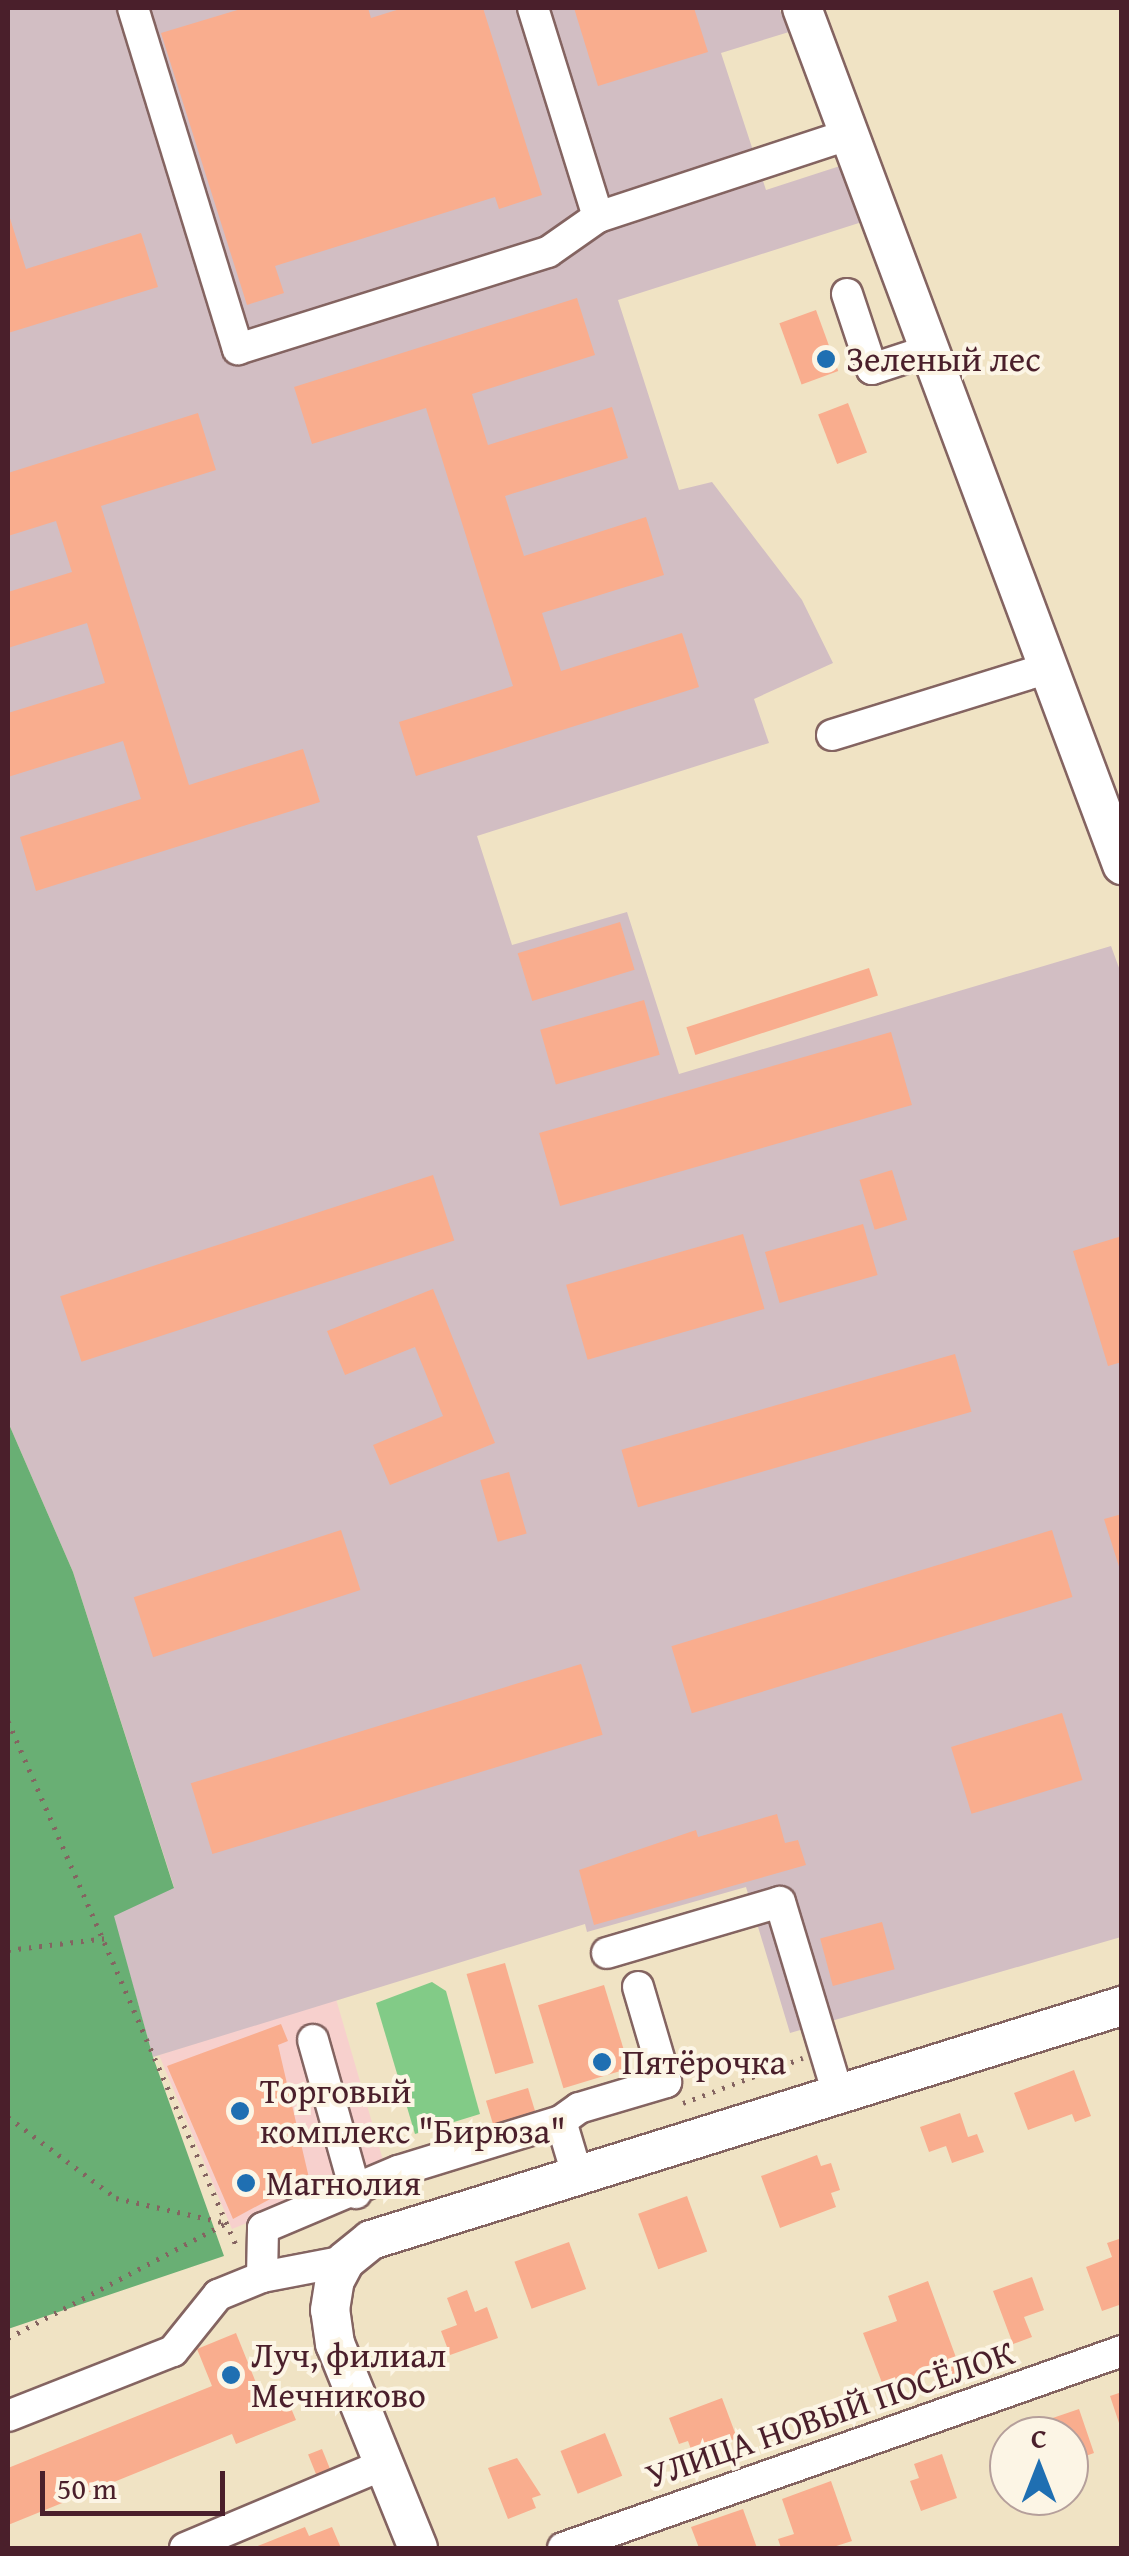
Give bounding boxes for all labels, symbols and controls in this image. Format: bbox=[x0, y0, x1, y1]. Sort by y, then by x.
place label: Зеленый лес bbox=[846, 338, 1041, 380]
marker: Зеленый лес bbox=[815, 348, 837, 370]
place label: Пятёрочка bbox=[622, 2041, 786, 2083]
marker: Пятёрочка bbox=[591, 2051, 613, 2073]
place label: Торговый комплекс "Бирюза" bbox=[260, 2070, 566, 2152]
marker: Торговый комплекс "Бирюза" bbox=[229, 2100, 251, 2122]
place label: Магнолия bbox=[266, 2162, 421, 2204]
marker: Магнолия bbox=[235, 2172, 257, 2194]
street label: УЛИЦА НОВЫЙ ПОСЁЛОК bbox=[640, 2331, 1020, 2497]
place label: Луч, филиал Мечниково bbox=[251, 2334, 446, 2416]
marker: Луч, филиал Мечниково bbox=[220, 2364, 242, 2386]
north arrow bbox=[989, 2416, 1089, 2516]
text: С bbox=[1031, 2417, 1047, 2458]
scale bar bbox=[45, 2451, 230, 2513]
text: 50 m bbox=[57, 2466, 117, 2510]

